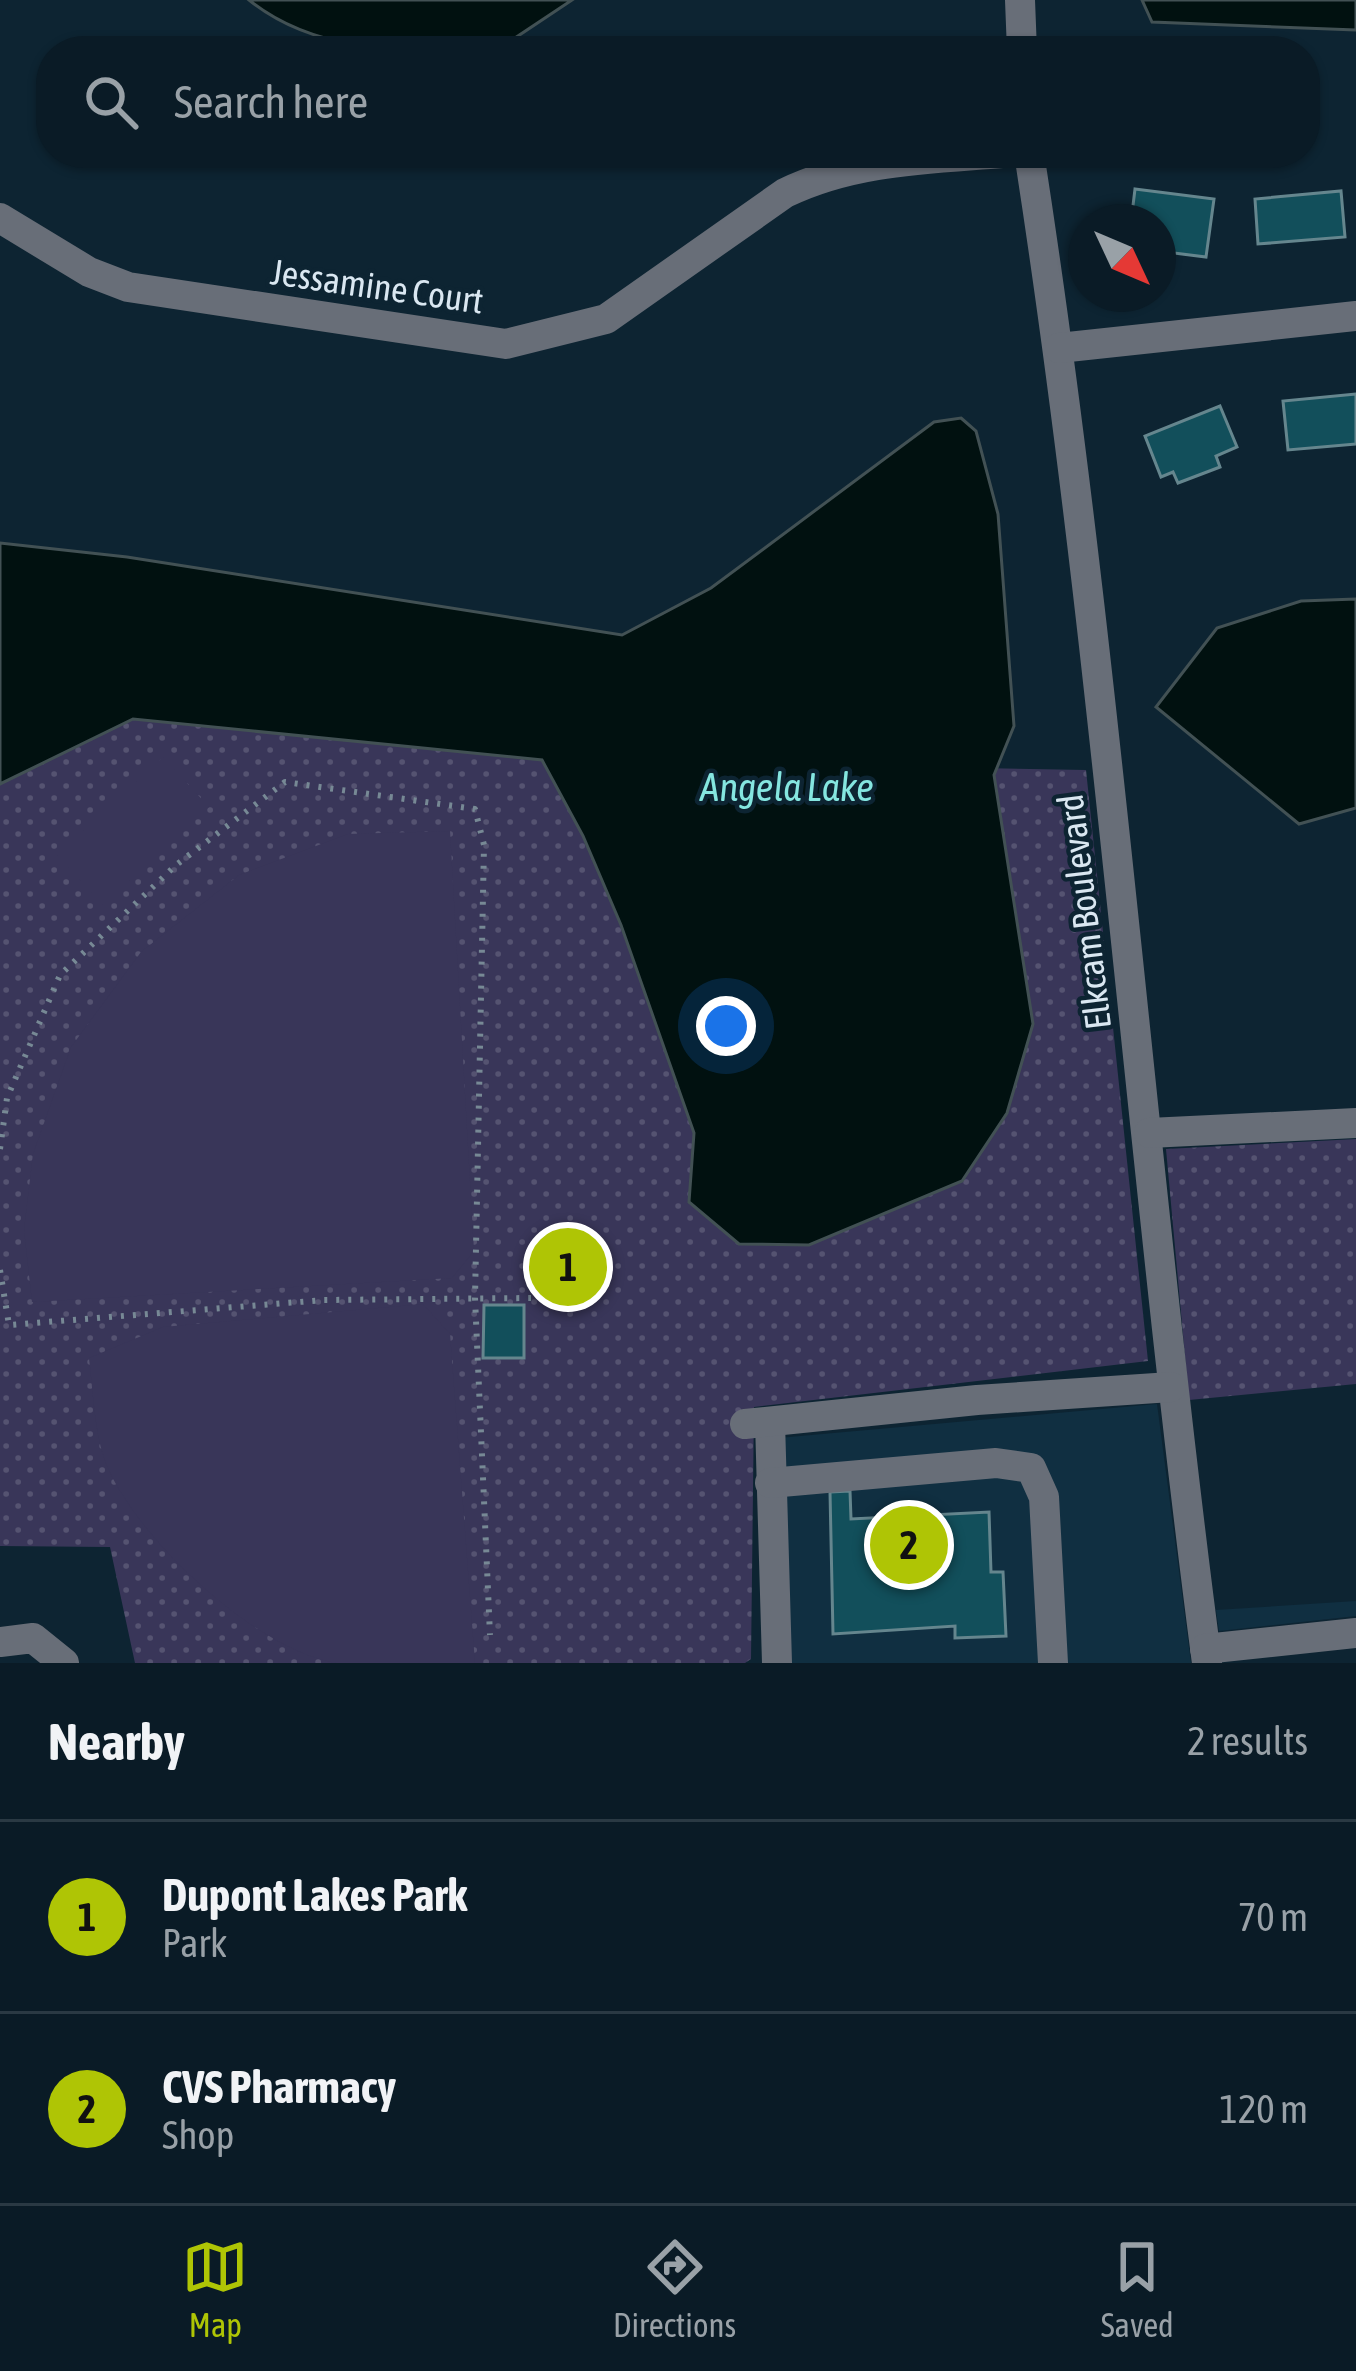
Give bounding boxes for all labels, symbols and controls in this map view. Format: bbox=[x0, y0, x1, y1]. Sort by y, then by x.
search box bbox=[36, 36, 1320, 168]
icon: search bbox=[78, 69, 144, 135]
text: Search here bbox=[174, 76, 368, 128]
north arrow bbox=[1068, 204, 1176, 312]
street label: Jessamine Court bbox=[268, 250, 486, 322]
water label: Angela Lake bbox=[699, 765, 874, 809]
street label: Elkcam Boulevard bbox=[1049, 792, 1119, 1032]
your location bbox=[696, 996, 756, 1056]
pin: 1 bbox=[529, 1222, 607, 1312]
pin: 2 bbox=[870, 1500, 948, 1590]
text: Nearby bbox=[48, 1712, 185, 1771]
text: 2 results bbox=[1187, 1719, 1308, 1763]
text: Dupont Lakes Park bbox=[162, 1869, 467, 1921]
text: 1 bbox=[78, 1895, 96, 1939]
text: 70 m bbox=[1238, 1895, 1308, 1939]
text: Park bbox=[162, 1921, 227, 1965]
text: CVS Pharmacy bbox=[162, 2061, 396, 2113]
text: 2 bbox=[78, 2087, 96, 2131]
text: 120 m bbox=[1220, 2087, 1308, 2131]
text: Shop bbox=[162, 2113, 234, 2157]
tab: Map bbox=[182, 2234, 248, 2344]
tab: Directions bbox=[613, 2234, 736, 2344]
tab: Saved bbox=[1101, 2234, 1174, 2344]

